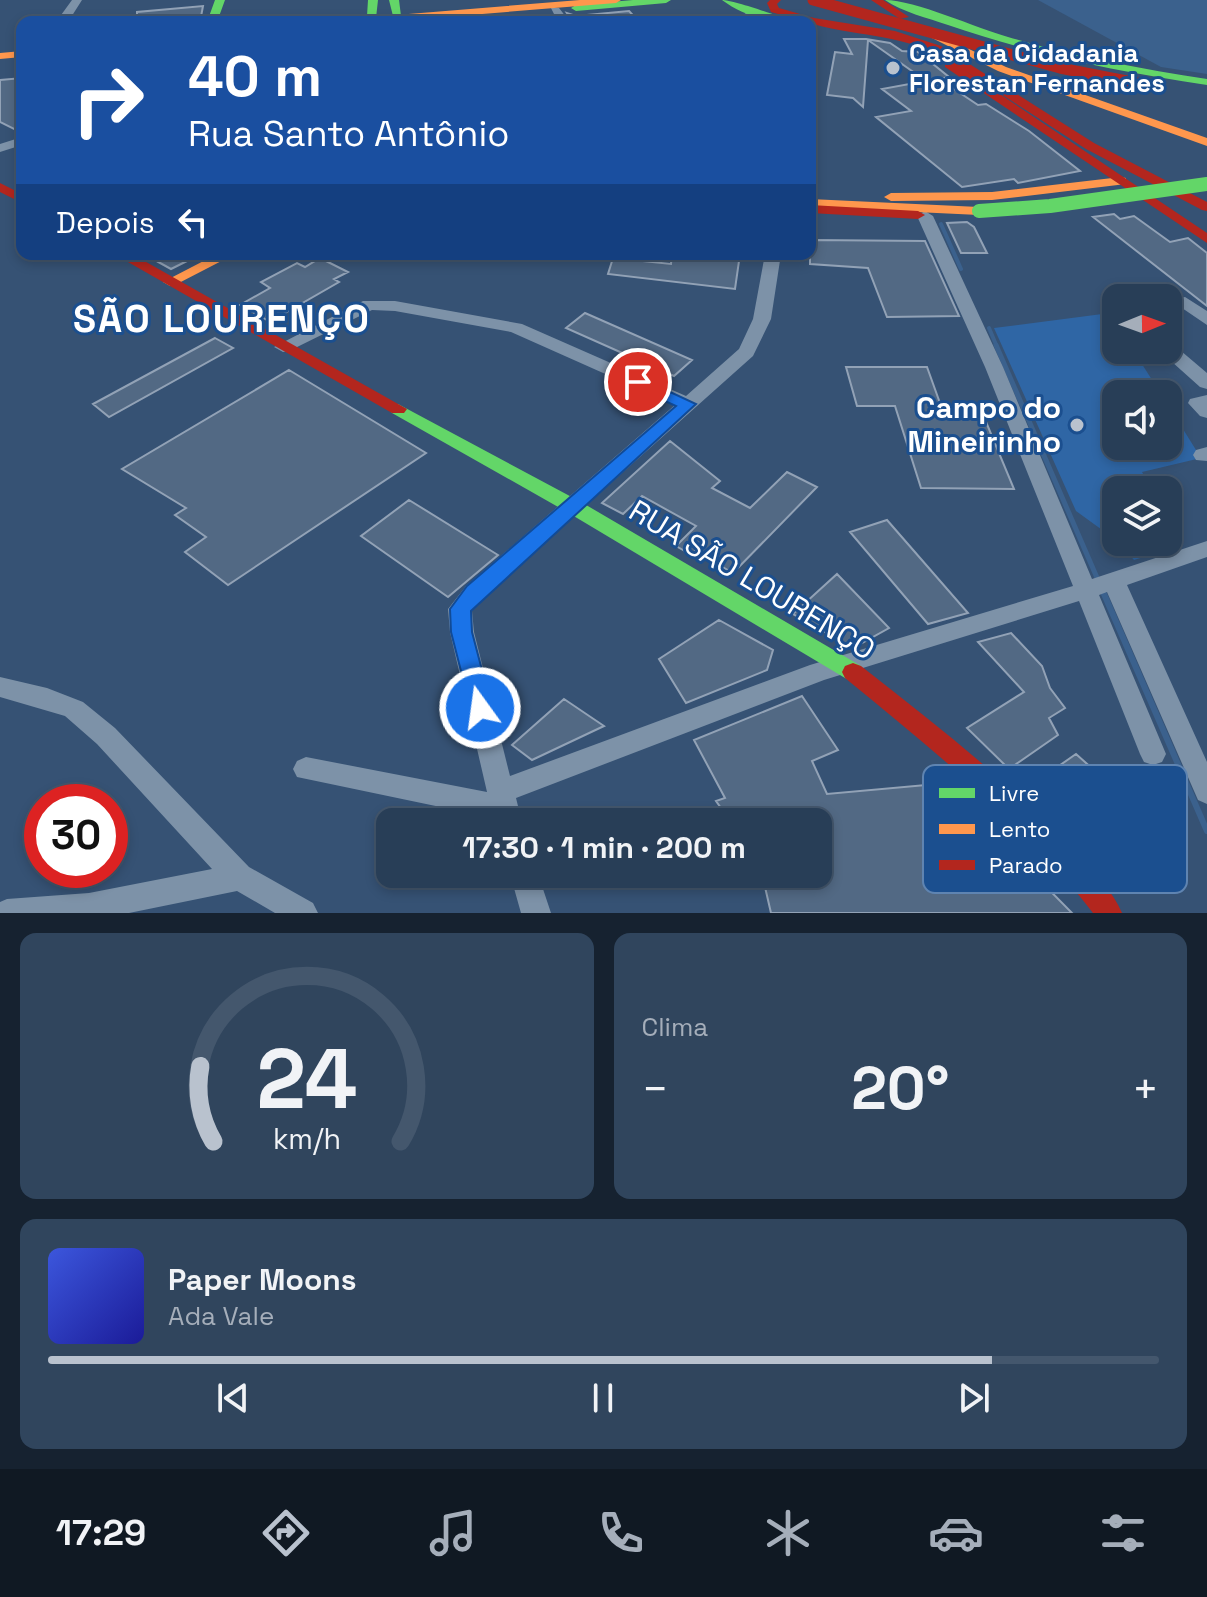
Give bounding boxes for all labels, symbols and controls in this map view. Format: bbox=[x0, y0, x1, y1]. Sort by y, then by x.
place label: Casa da Cidadania Florestan Fernandes bbox=[909, 36, 1165, 100]
text: 40 m bbox=[188, 41, 322, 112]
icon: right bbox=[56, 48, 160, 152]
marker: Casa da Cidadania Florestan Fernandes bbox=[884, 59, 902, 77]
text: Rua Santo Antônio bbox=[188, 111, 509, 157]
icon: left bbox=[171, 200, 215, 244]
text: Depois bbox=[56, 203, 155, 242]
north arrow bbox=[1102, 284, 1182, 364]
map controls bbox=[1102, 284, 1182, 556]
district label: SÃO LOURENÇO bbox=[73, 295, 371, 343]
pin bbox=[604, 348, 672, 416]
icon: arrive bbox=[616, 360, 660, 404]
button: sound bbox=[1102, 380, 1182, 460]
place label: Campo do Mineirinho bbox=[908, 388, 1061, 461]
marker: Campo do Mineirinho bbox=[1068, 416, 1086, 434]
button: layers bbox=[1102, 476, 1182, 556]
street label: RUA SÃO LOURENÇO bbox=[622, 491, 882, 668]
position arrow bbox=[438, 666, 522, 750]
legend bbox=[923, 765, 1187, 893]
text: Livre bbox=[989, 779, 1039, 807]
speed limit sign: 30 bbox=[24, 784, 128, 888]
text: Lento bbox=[989, 815, 1050, 843]
text: 17:30 · 1 min · 200 m bbox=[462, 828, 746, 867]
text: Parado bbox=[989, 851, 1063, 879]
text: Clima bbox=[642, 1010, 708, 1044]
text: 24 bbox=[256, 1026, 357, 1132]
text: 20° bbox=[851, 1050, 949, 1127]
text: − bbox=[642, 1061, 669, 1117]
text: + bbox=[1132, 1061, 1159, 1117]
text: km/h bbox=[273, 1121, 341, 1157]
text: Paper Moons bbox=[168, 1260, 357, 1299]
text: Ada Vale bbox=[168, 1299, 274, 1333]
icon: previous bbox=[211, 1376, 255, 1420]
icon: pause bbox=[581, 1376, 625, 1420]
icon: next bbox=[952, 1376, 996, 1420]
icon: directions bbox=[258, 1505, 314, 1561]
icon: music bbox=[425, 1505, 481, 1561]
icon: phone bbox=[593, 1505, 649, 1561]
icon: climate bbox=[760, 1505, 816, 1561]
icon: car bbox=[928, 1505, 984, 1561]
icon: filters bbox=[1095, 1505, 1151, 1561]
text: 17:29 bbox=[56, 1510, 146, 1556]

